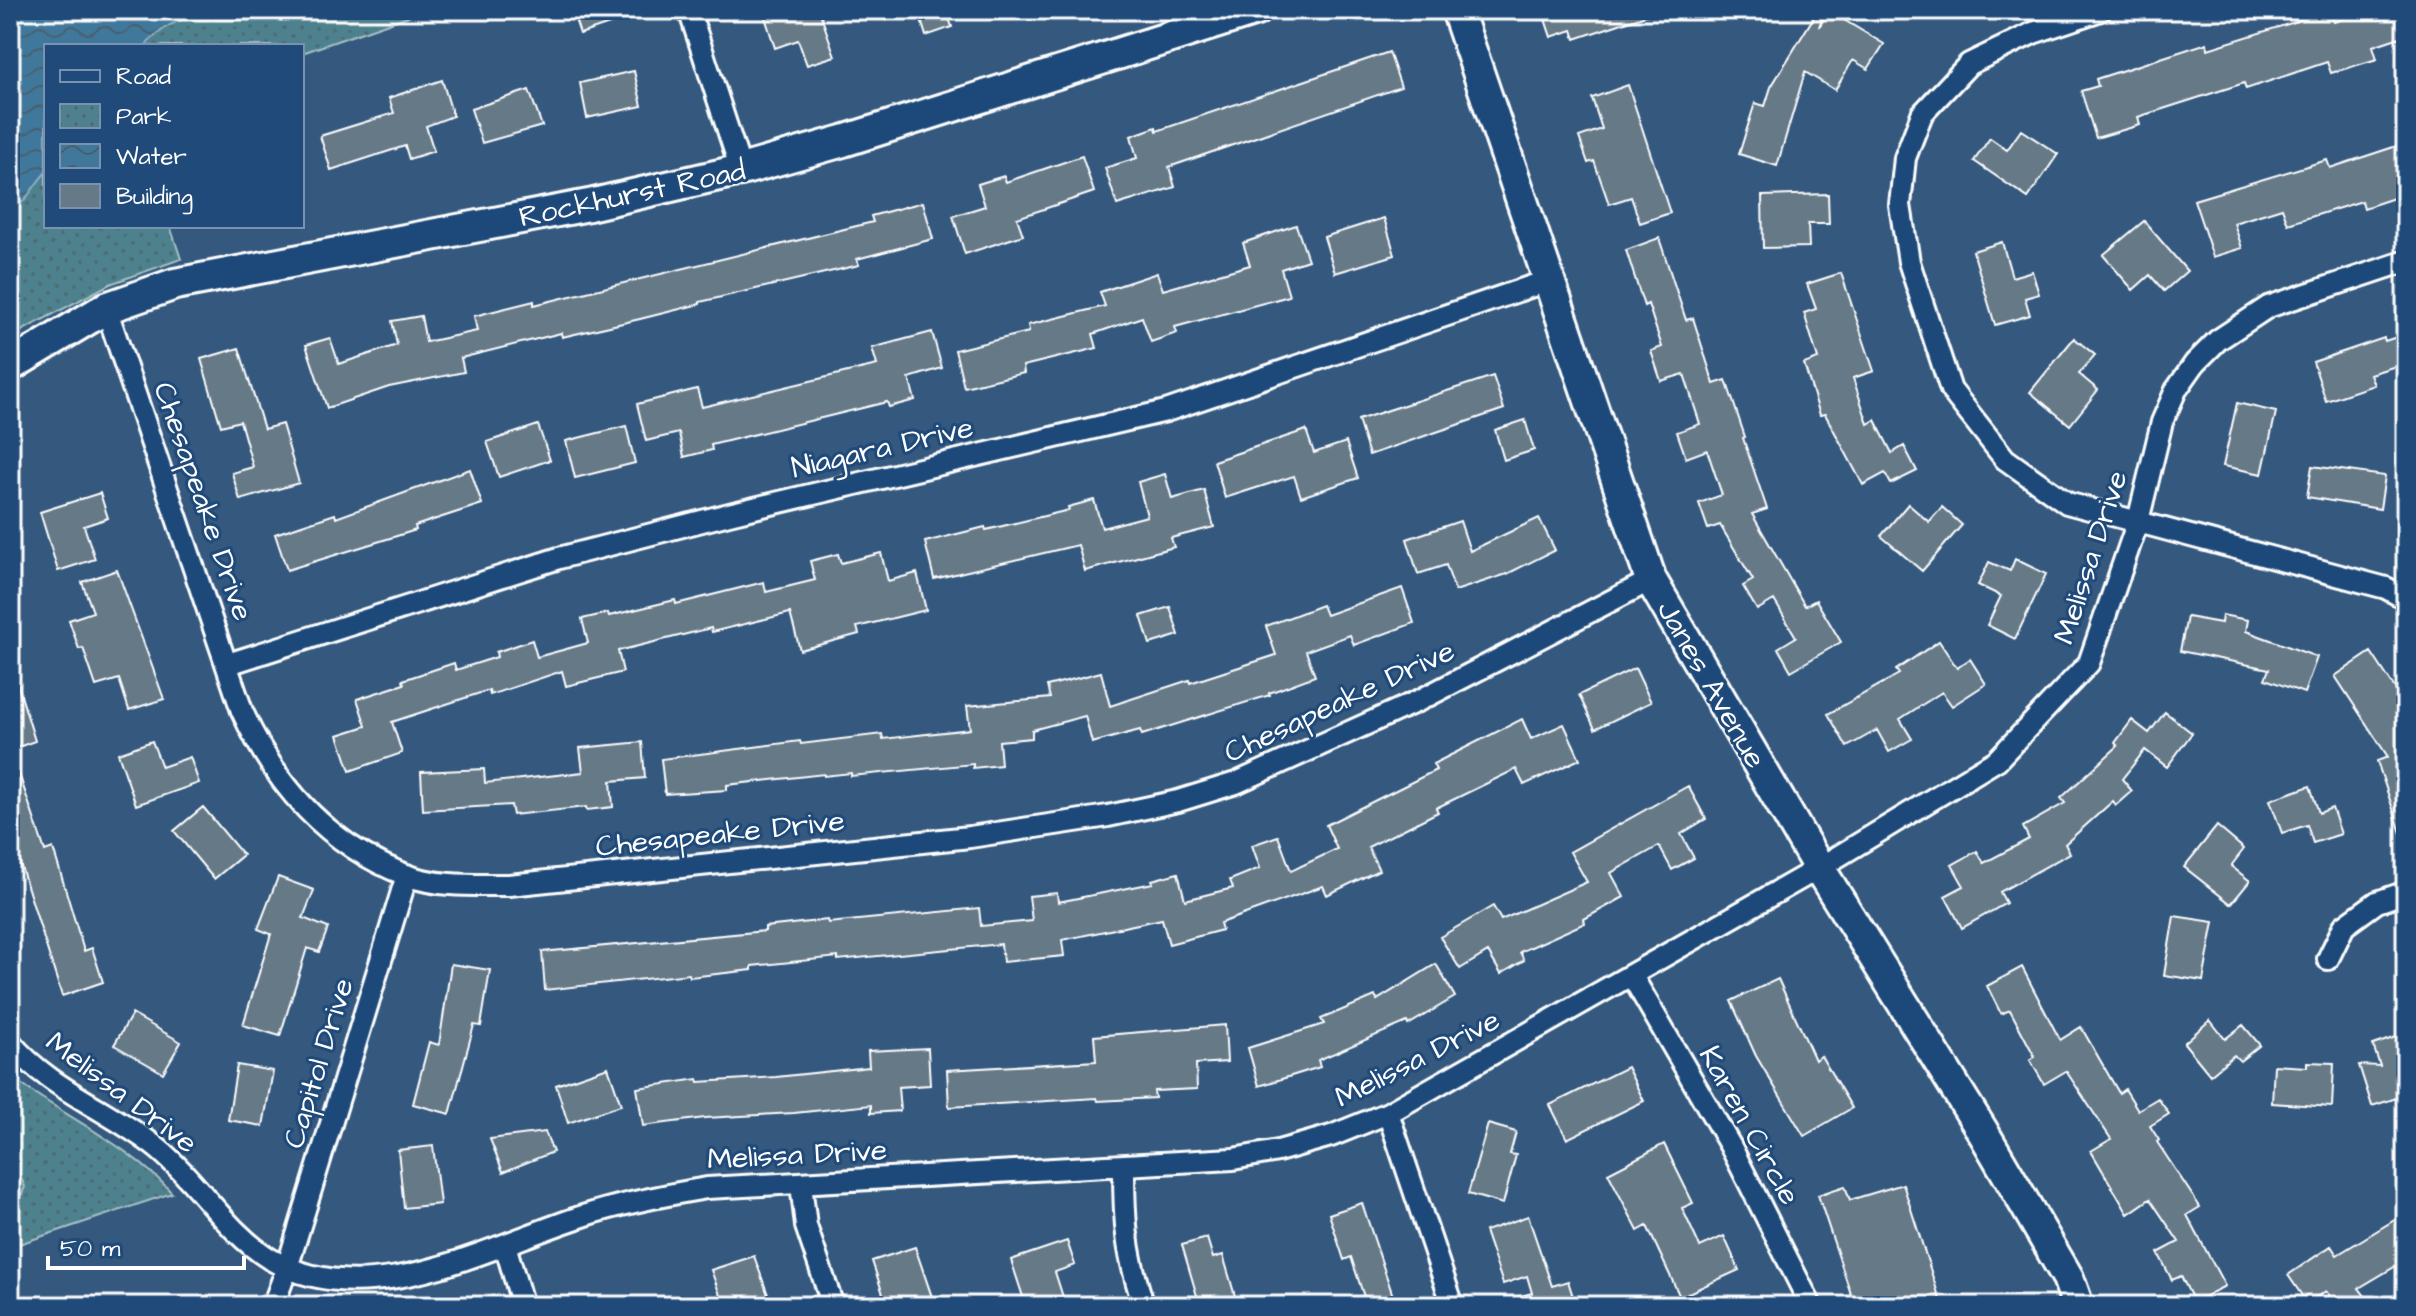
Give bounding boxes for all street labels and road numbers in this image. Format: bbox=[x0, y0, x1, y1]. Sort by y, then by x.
street label: Rockhurst Road bbox=[515, 149, 749, 238]
street label: Chesapeake Drive bbox=[143, 376, 264, 626]
street label: Niagara Drive bbox=[787, 407, 978, 490]
street label: Melissa Drive bbox=[2043, 465, 2139, 649]
street label: Janes Avenue bbox=[1646, 593, 1776, 776]
street label: Chesapeake Drive bbox=[1217, 630, 1462, 774]
street label: Chesapeake Drive bbox=[594, 800, 847, 868]
street label: Capitol Drive bbox=[273, 973, 365, 1153]
street label: Melissa Drive bbox=[1328, 999, 1507, 1118]
street label: Melissa Drive bbox=[37, 1022, 206, 1164]
street label: Karen Circle bbox=[1688, 1039, 1810, 1212]
street label: Melissa Drive bbox=[706, 1129, 888, 1181]

